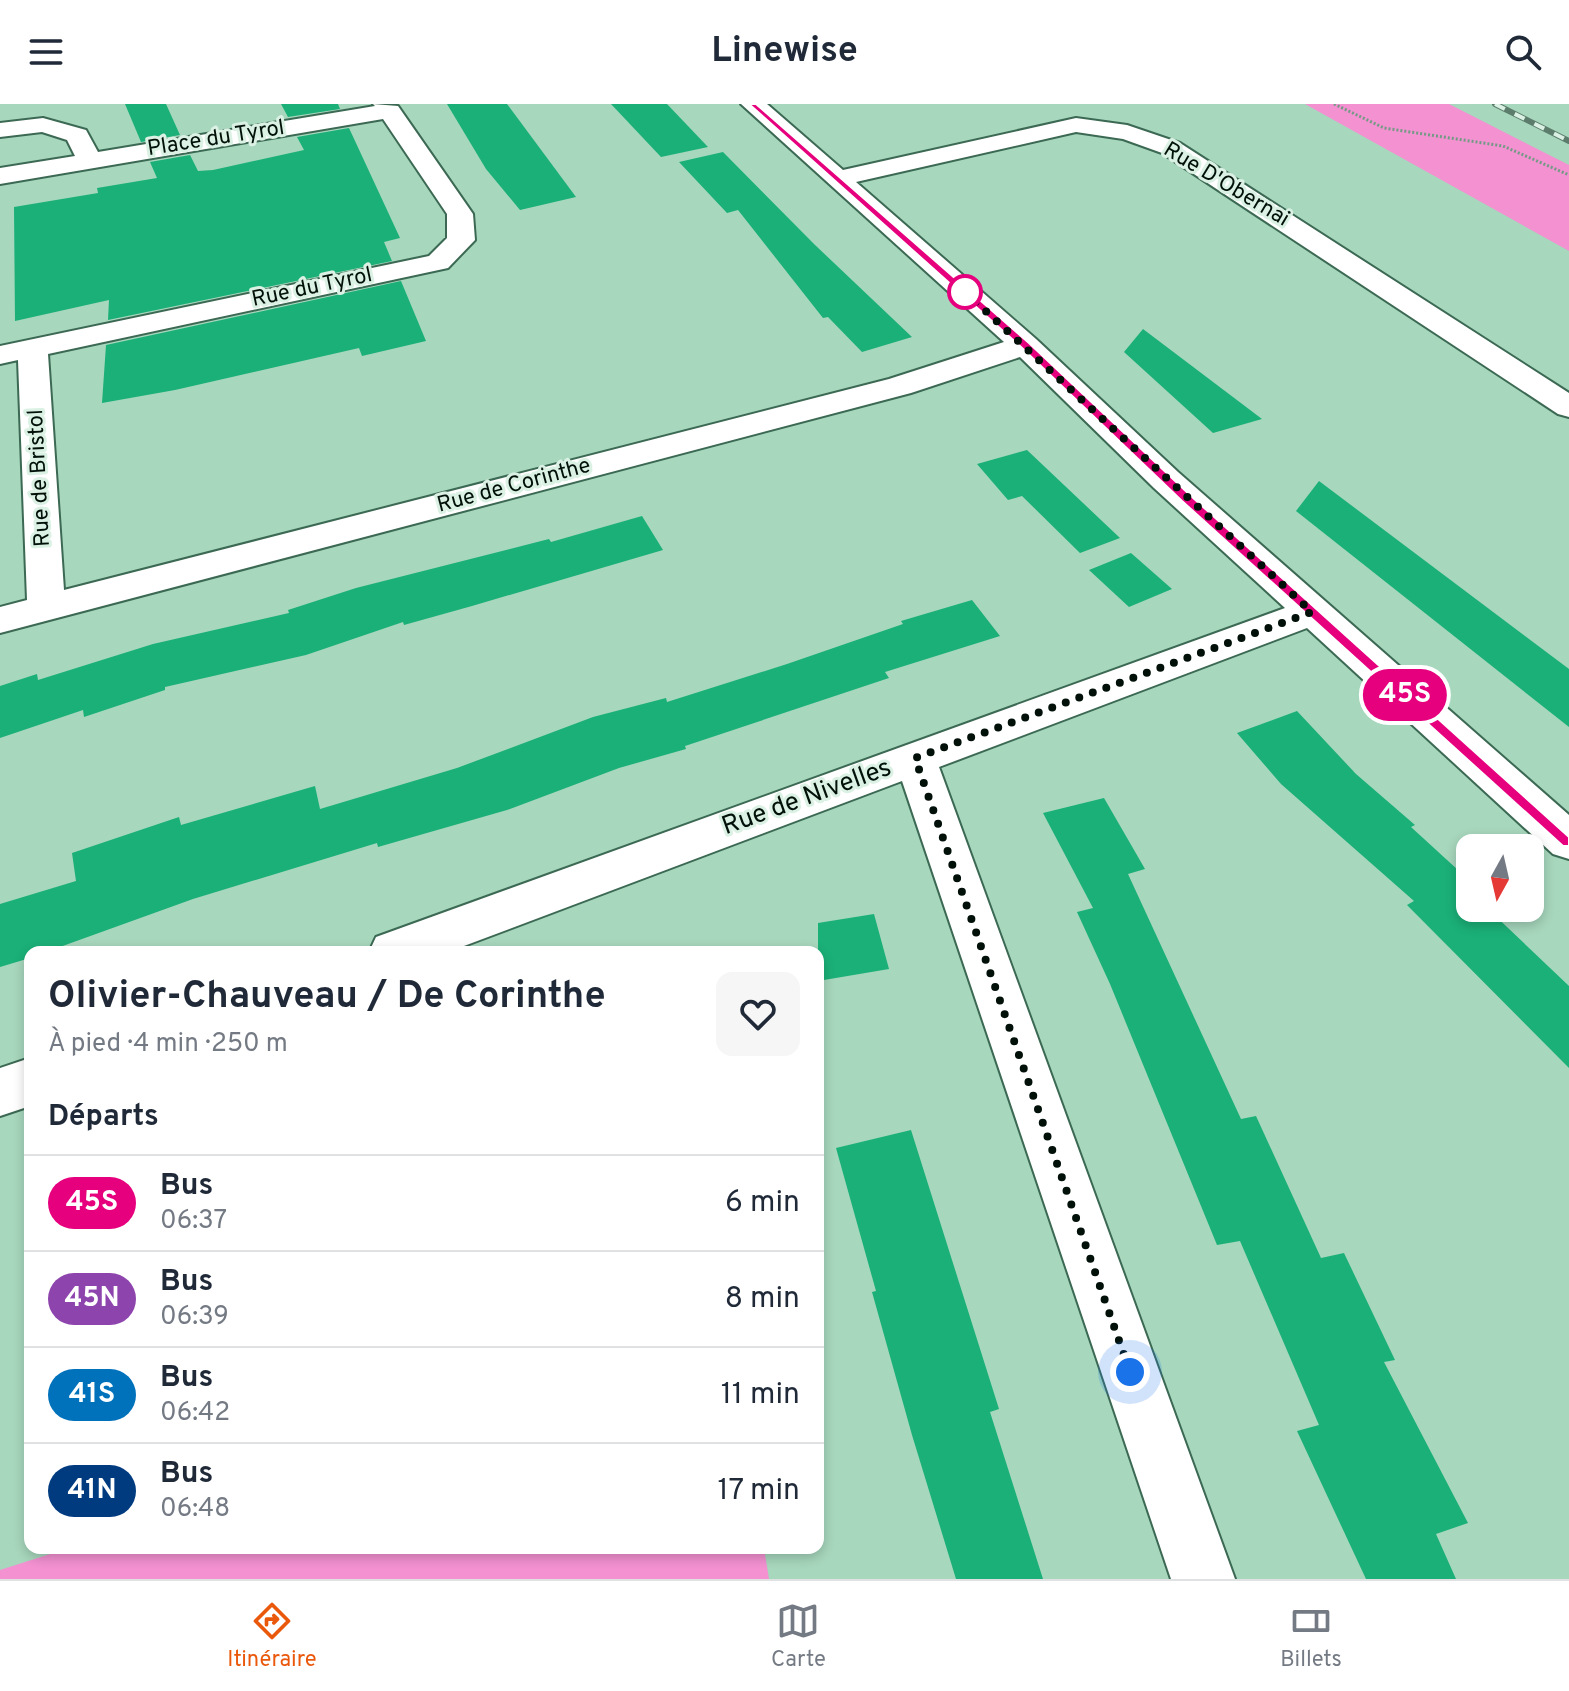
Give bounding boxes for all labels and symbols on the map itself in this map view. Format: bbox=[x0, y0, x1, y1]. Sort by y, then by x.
street label: Place du Tyrol bbox=[145, 115, 287, 163]
street label: Rue D'Obernai bbox=[1158, 137, 1294, 233]
street label: Rue du Tyrol bbox=[249, 262, 375, 314]
unlabelled marker bbox=[948, 275, 982, 309]
street label: Rue de Bristol bbox=[23, 409, 57, 547]
street label: Rue de Corinthe bbox=[434, 453, 594, 519]
line badge: 45S bbox=[1359, 669, 1451, 721]
street label: Rue de Nivelles bbox=[718, 752, 896, 844]
north arrow bbox=[1456, 834, 1544, 922]
your location bbox=[1110, 1352, 1150, 1392]

